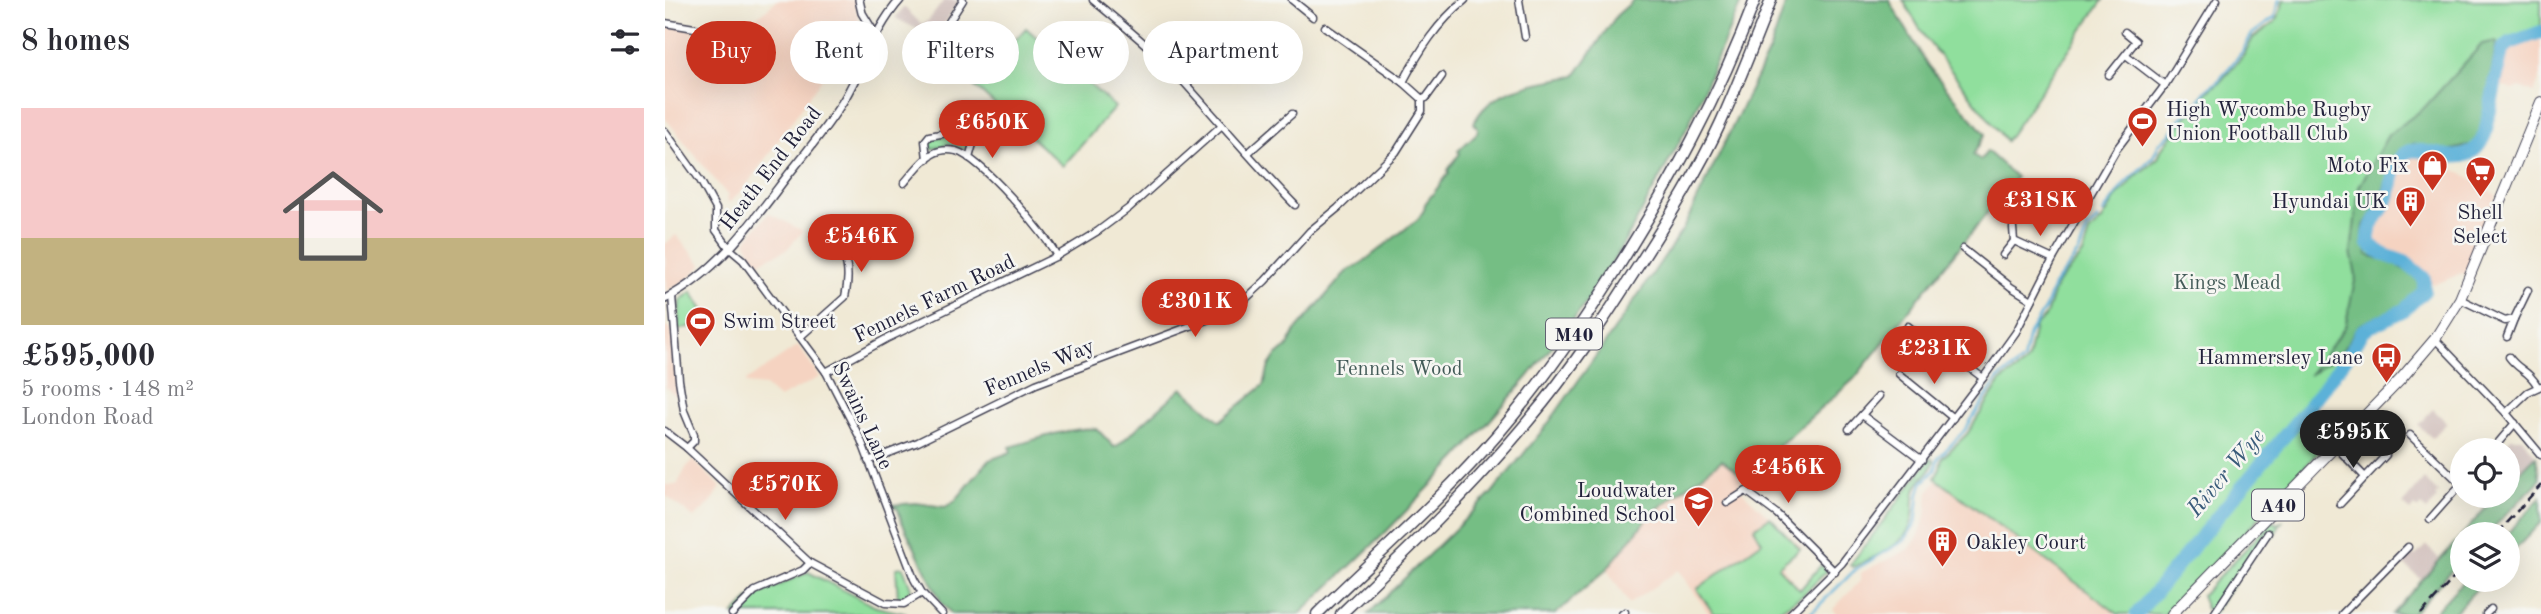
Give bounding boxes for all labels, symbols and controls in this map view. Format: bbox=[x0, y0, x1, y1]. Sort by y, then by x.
chip: Buy bbox=[686, 21, 776, 84]
chip: Rent bbox=[790, 21, 888, 84]
chip: Filters bbox=[902, 21, 1019, 84]
chip: New bbox=[1033, 21, 1129, 84]
chip: Apartment bbox=[1143, 21, 1303, 84]
icon: filters bbox=[606, 23, 644, 61]
text: 8 homes bbox=[21, 27, 130, 57]
pin: £650K bbox=[943, 100, 1041, 160]
place label: High Wycombe Rugby Union Football Club bbox=[2166, 100, 2371, 145]
street label: Heath End Road bbox=[717, 103, 826, 235]
sports icon: High Wycombe Rugby Union Football Club bbox=[2126, 104, 2160, 148]
text: £650K bbox=[955, 111, 1029, 134]
shop icon: Moto Fix bbox=[2415, 148, 2449, 192]
icon: home bbox=[270, 153, 396, 279]
supermarket icon: Shell Select bbox=[2463, 155, 2497, 199]
place label: Moto Fix bbox=[2327, 156, 2409, 177]
pin: £318K bbox=[1991, 178, 2089, 238]
building icon: Hyundai UK bbox=[2393, 184, 2427, 228]
text: £318K bbox=[2003, 189, 2077, 212]
place label: Hyundai UK bbox=[2272, 192, 2387, 213]
place label: Shell Select bbox=[2453, 203, 2507, 248]
pin: £546K bbox=[812, 215, 910, 274]
text: £546K bbox=[824, 225, 898, 248]
street label: Fennels Farm Road bbox=[851, 251, 1019, 347]
park label: Kings Mead bbox=[2173, 273, 2281, 294]
pin: £301K bbox=[1146, 280, 1244, 339]
text: £301K bbox=[1158, 290, 1232, 313]
sports icon: Swim Street bbox=[683, 304, 717, 348]
place label: Swim Street bbox=[723, 312, 836, 333]
road number: M40 bbox=[1546, 318, 1602, 350]
pin: £231K bbox=[1885, 326, 1983, 386]
street label: Fennels Way bbox=[982, 336, 1098, 401]
text: £231K bbox=[1897, 337, 1971, 360]
bus stop icon: Hammersley Lane bbox=[2369, 340, 2403, 384]
text: £595,000 bbox=[21, 342, 155, 372]
place label: Hammersley Lane bbox=[2198, 348, 2363, 369]
street label: Swains Lane bbox=[828, 358, 896, 473]
park label: Fennels Wood bbox=[1335, 359, 1463, 380]
text: 5 rooms · 148 m² bbox=[21, 378, 194, 401]
text: London Road bbox=[21, 406, 154, 429]
pin: £595K bbox=[2304, 410, 2402, 470]
text: £595K bbox=[2316, 421, 2390, 444]
water label: River Wye bbox=[2182, 425, 2270, 523]
map controls bbox=[2450, 438, 2520, 592]
button: locate bbox=[2450, 438, 2520, 508]
pin: £456K bbox=[1739, 446, 1837, 505]
text: £456K bbox=[1751, 456, 1825, 479]
pin: £570K bbox=[736, 462, 834, 522]
text: £570K bbox=[748, 473, 822, 496]
place label: Loudwater Combined School bbox=[1519, 481, 1675, 526]
school or university icon: Loudwater Combined School bbox=[1681, 485, 1715, 529]
road number: A40 bbox=[2252, 490, 2304, 520]
button: layers bbox=[2450, 522, 2520, 592]
building icon: Oakley Court bbox=[1926, 525, 1960, 569]
place label: Oakley Court bbox=[1966, 533, 2086, 554]

